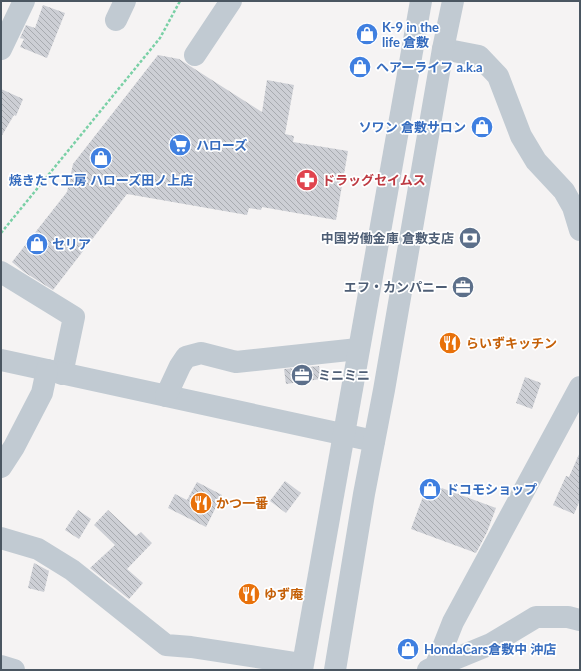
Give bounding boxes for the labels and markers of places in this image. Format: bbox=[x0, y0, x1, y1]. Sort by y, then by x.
place label: K-9 in the life 倉敷 bbox=[382, 19, 439, 50]
shop icon: K-9 in the life 倉敷 bbox=[354, 21, 380, 47]
shop icon: ヘアーライフ a.k.a bbox=[347, 54, 373, 80]
place label: ヘアーライフ a.k.a bbox=[376, 59, 483, 75]
shop icon: ソワン 倉敷サロン bbox=[469, 114, 495, 140]
place label: ソワン 倉敷サロン bbox=[359, 119, 466, 135]
supermarket icon: ハローズ bbox=[167, 132, 193, 158]
place label: ハローズ bbox=[196, 137, 247, 153]
shop icon: 焼きたて工房 ハローズ田ノ上店 bbox=[88, 145, 114, 171]
pharmacy icon: ドラッグセイムス bbox=[294, 167, 320, 193]
place label: 焼きたて工房 ハローズ田ノ上店 bbox=[9, 172, 193, 188]
place label: ドラッグセイムス bbox=[322, 172, 426, 188]
bank icon: 中国労働金庫 倉敷支店 bbox=[457, 225, 483, 251]
place label: 中国労働金庫 倉敷支店 bbox=[321, 230, 454, 246]
shop icon: セリア bbox=[24, 231, 50, 257]
place label: セリア bbox=[52, 236, 91, 252]
office icon: エフ・カンパニー bbox=[450, 274, 476, 300]
place label: エフ・カンパニー bbox=[344, 279, 448, 295]
restaurant icon: らいずキッチン bbox=[437, 330, 463, 356]
place label: らいずキッチン bbox=[466, 335, 557, 351]
office icon: ミニミニ bbox=[289, 362, 315, 388]
place label: ミニミニ bbox=[318, 367, 370, 383]
shop icon: ドコモショップ bbox=[417, 476, 443, 502]
place label: ドコモショップ bbox=[446, 481, 537, 497]
restaurant icon: かつ一番 bbox=[188, 490, 214, 516]
place label: かつ一番 bbox=[216, 495, 268, 511]
restaurant icon: ゆず庵 bbox=[236, 581, 262, 607]
place label: ゆず庵 bbox=[264, 586, 303, 602]
shop icon: HondaCars倉敷中 沖店 bbox=[395, 636, 421, 662]
place label: HondaCars倉敷中 沖店 bbox=[424, 641, 556, 657]

